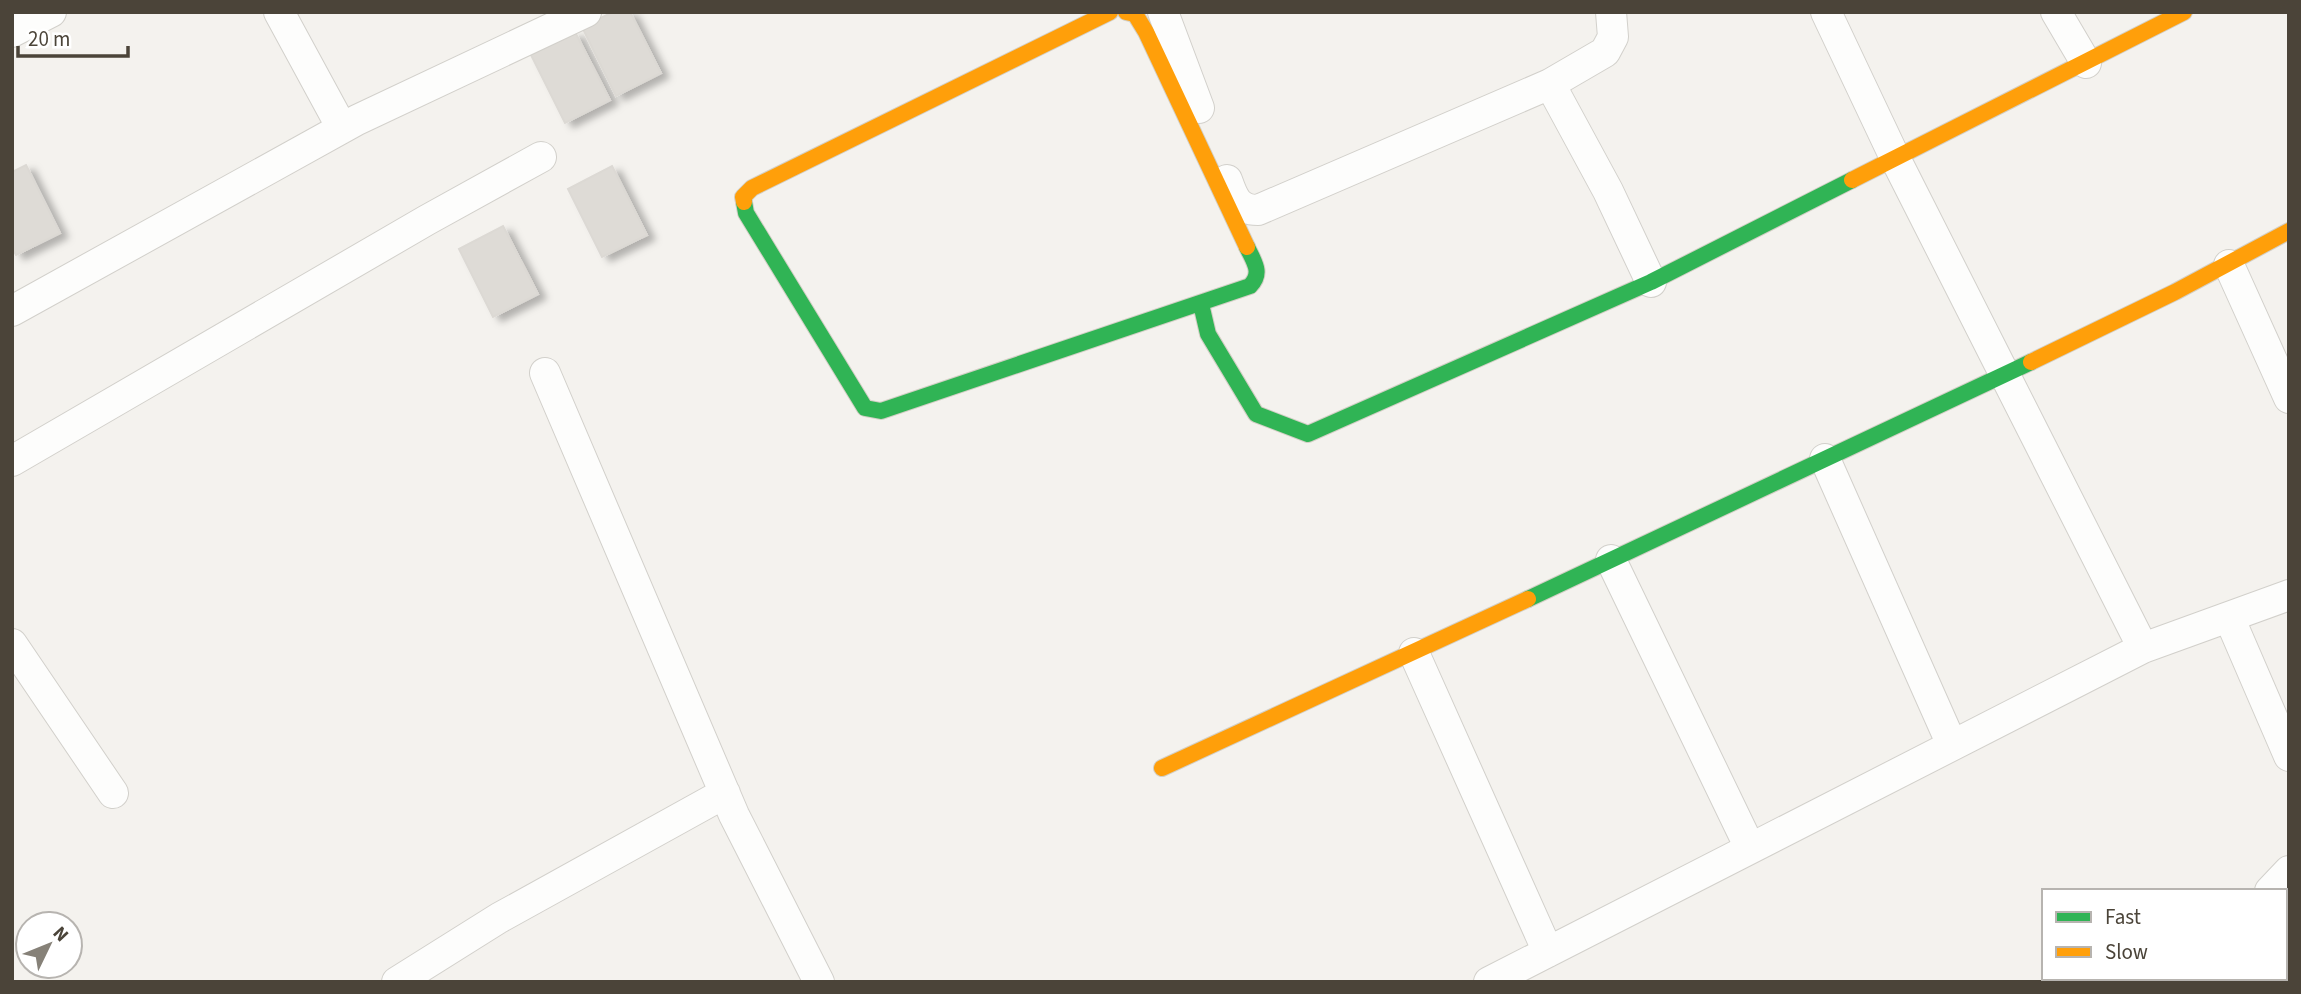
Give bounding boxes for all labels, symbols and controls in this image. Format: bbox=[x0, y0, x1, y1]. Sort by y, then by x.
scale bar bbox=[18, 14, 128, 58]
text: 20 m bbox=[28, 24, 70, 54]
legend bbox=[2042, 889, 2287, 980]
text: Fast bbox=[2105, 902, 2141, 932]
north arrow bbox=[14, 910, 84, 980]
text: N bbox=[46, 921, 75, 948]
text: Slow bbox=[2105, 937, 2148, 967]

